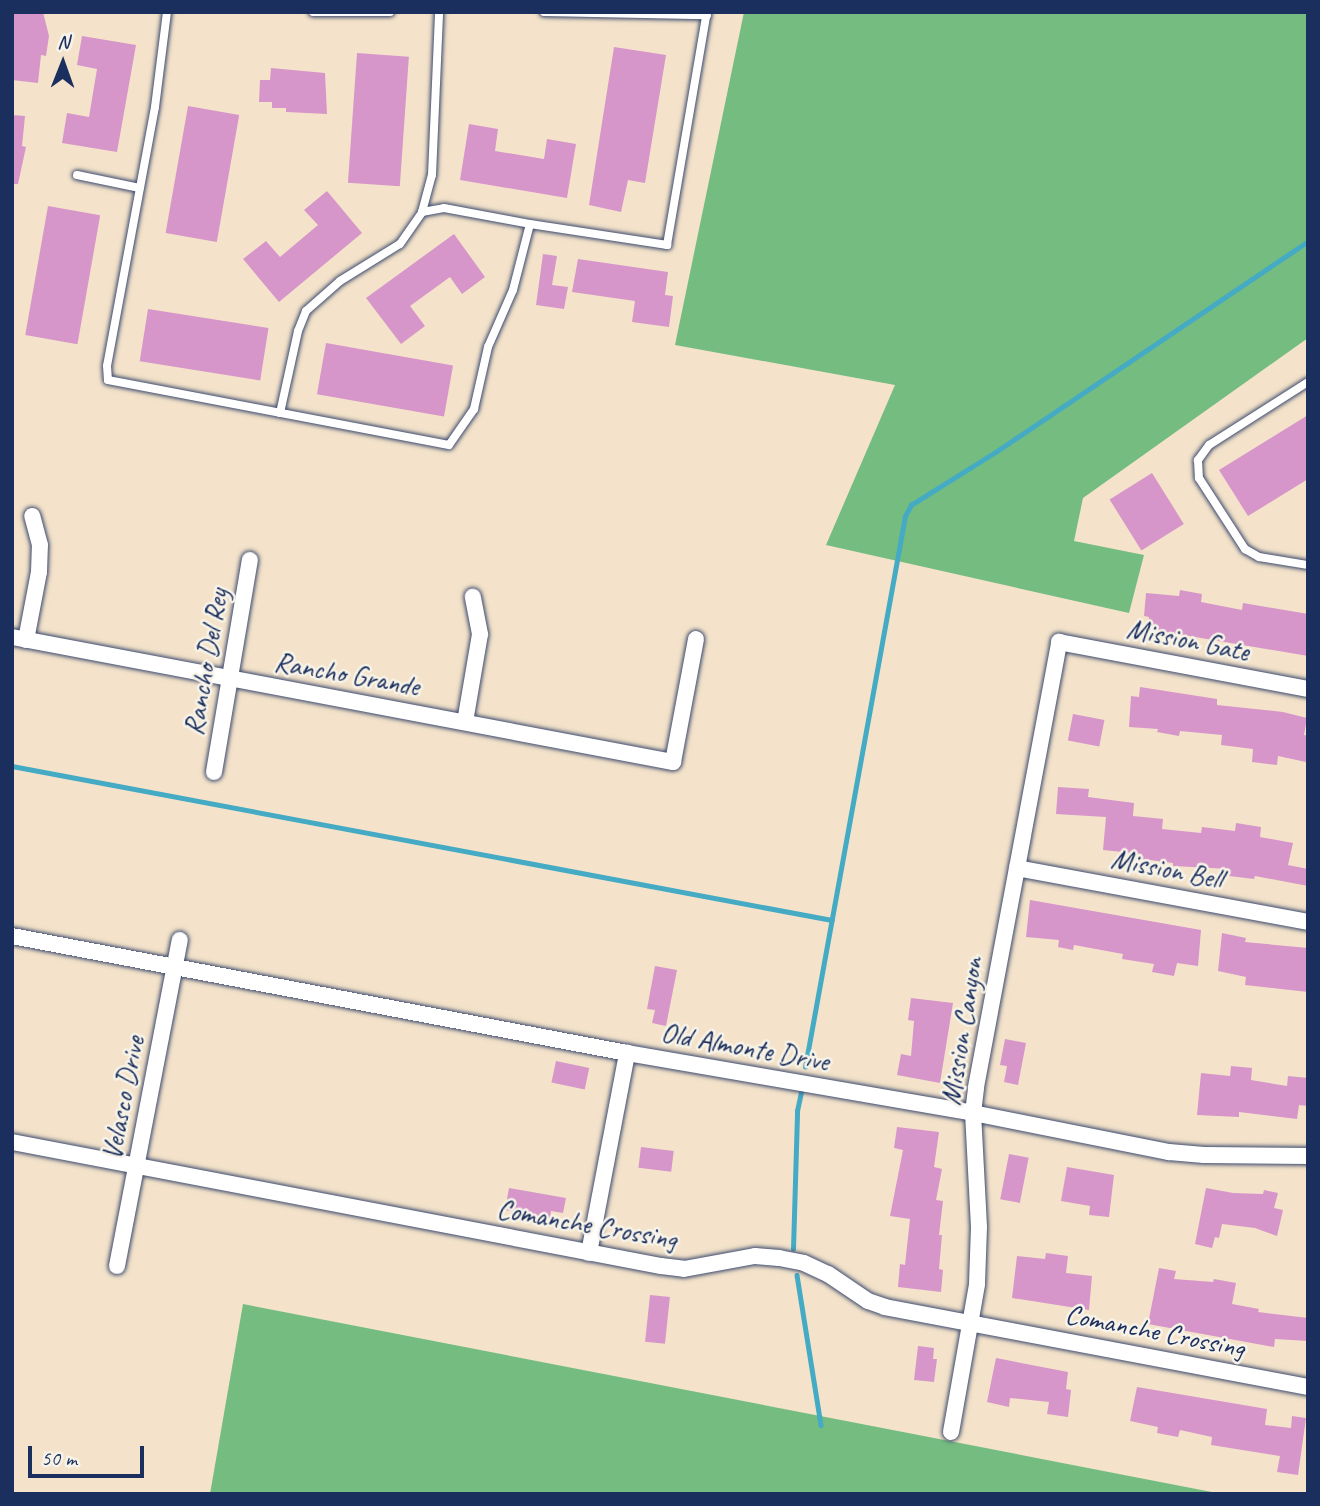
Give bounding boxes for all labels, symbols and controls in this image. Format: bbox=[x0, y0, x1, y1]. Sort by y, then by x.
north arrow bbox=[28, 28, 98, 98]
text: N bbox=[57, 30, 69, 54]
street label: Rancho Del Rey bbox=[176, 585, 236, 739]
street label: Mission Gate bbox=[1124, 612, 1252, 668]
street label: Rancho Grande bbox=[272, 645, 422, 703]
street label: Mission Bell bbox=[1108, 842, 1226, 896]
street label: Mission Canyon bbox=[934, 955, 990, 1107]
street label: Old Almonte Drive bbox=[658, 1016, 832, 1078]
street label: Velasco Drive bbox=[95, 1033, 151, 1163]
street label: Comanche Crossing bbox=[494, 1192, 680, 1256]
street label: Comanche Crossing bbox=[1062, 1297, 1248, 1365]
scale bar bbox=[32, 1432, 147, 1476]
text: 50 m bbox=[41, 1445, 77, 1471]

